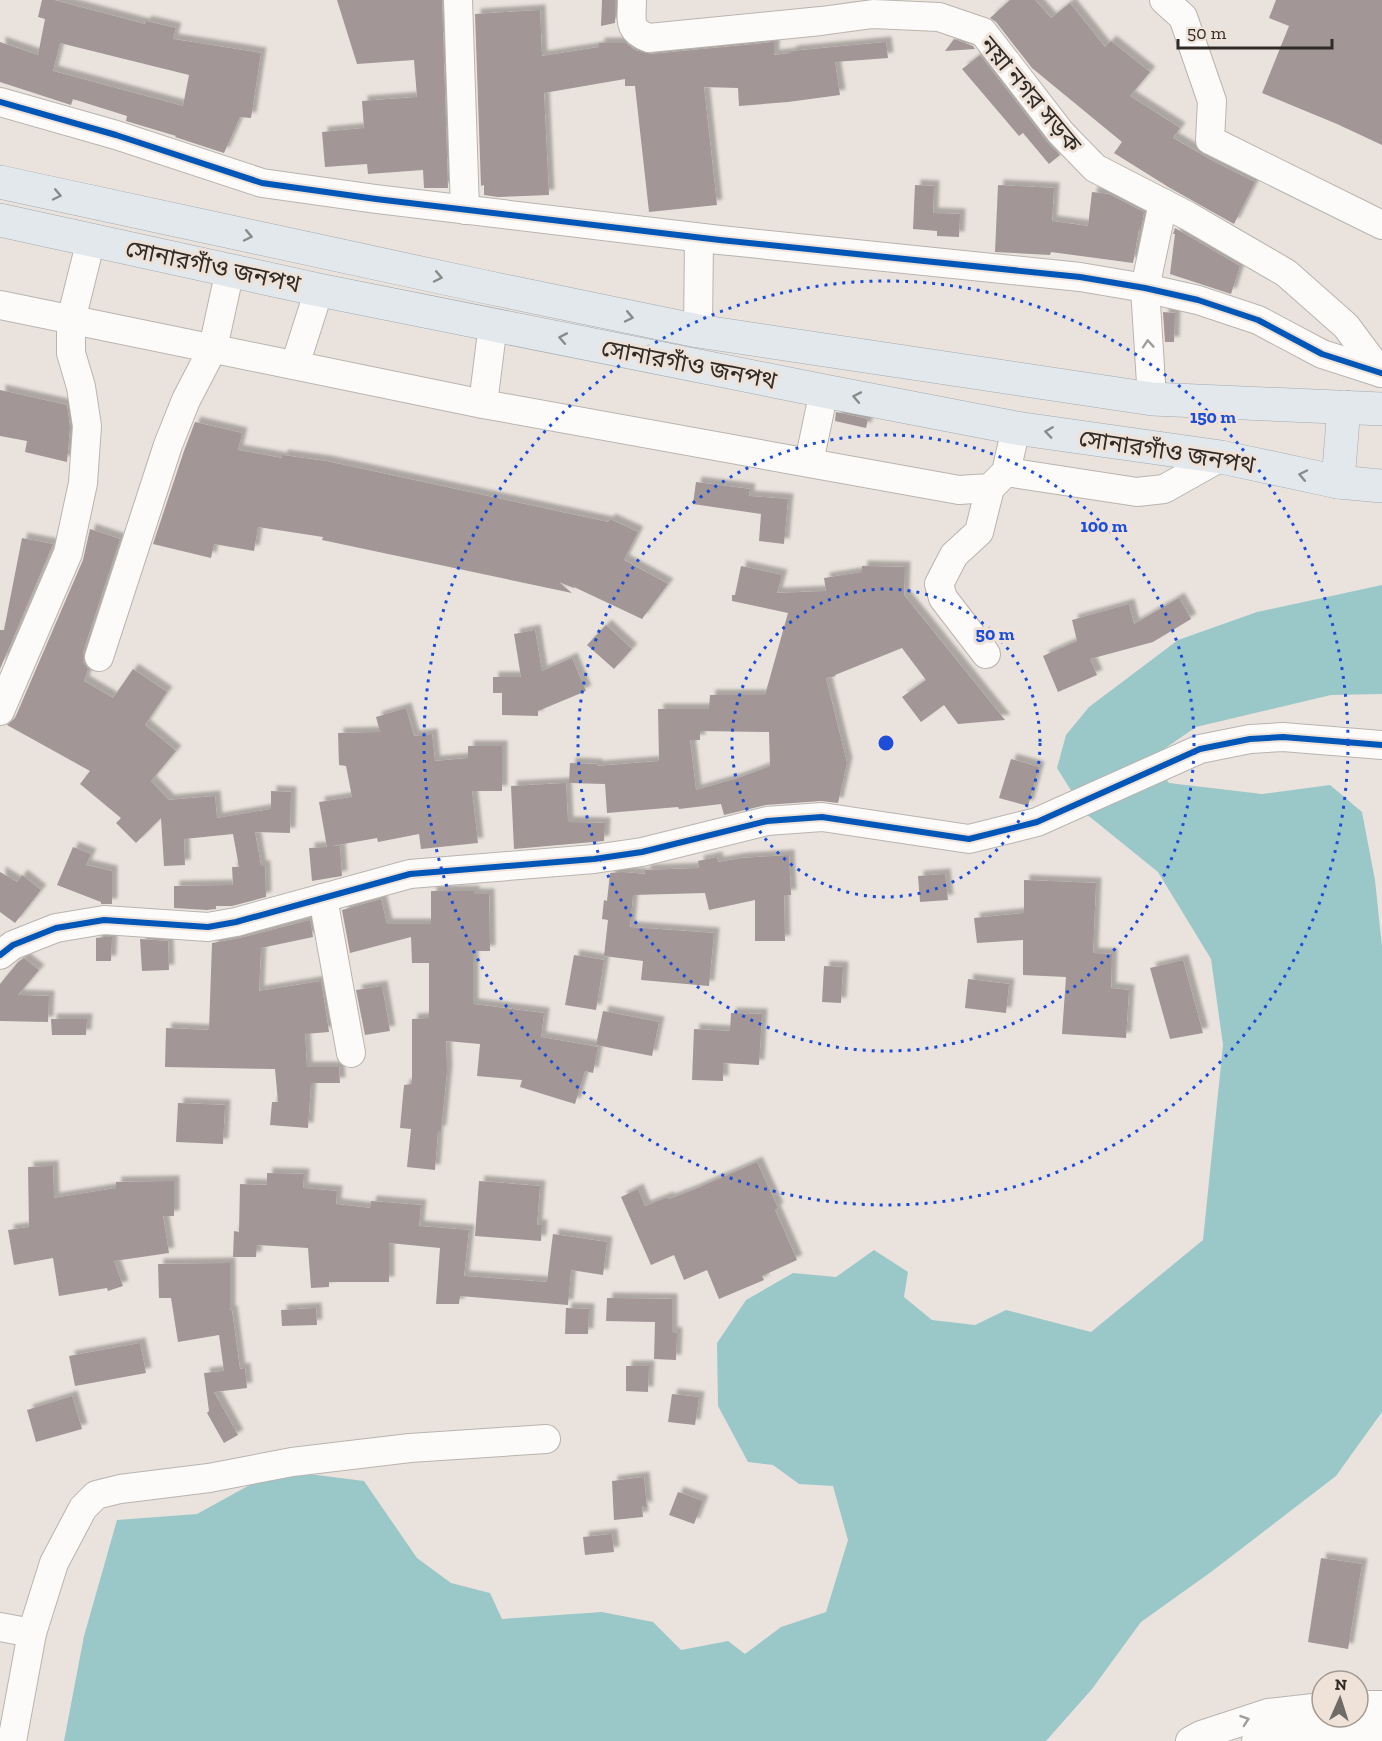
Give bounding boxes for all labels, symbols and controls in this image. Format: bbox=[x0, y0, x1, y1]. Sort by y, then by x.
scale bar bbox=[1178, 12, 1332, 50]
text: 50 m bbox=[1187, 22, 1227, 44]
street label: নয়া নগর সড়ক bbox=[973, 29, 1088, 158]
one-way arrow bbox=[52, 187, 62, 200]
one-way arrow bbox=[243, 229, 253, 242]
street label: সোনারগাঁও জনপথ bbox=[123, 233, 304, 299]
one-way arrow bbox=[433, 270, 443, 283]
one-way arrow bbox=[624, 310, 634, 323]
one-way arrow bbox=[558, 332, 568, 345]
street label: সোনারগাঁও জনপথ bbox=[599, 333, 780, 395]
one-way arrow bbox=[1142, 339, 1155, 348]
one-way arrow bbox=[853, 391, 863, 404]
text: 150 m bbox=[1190, 406, 1236, 428]
street label: সোনারগাঁও জনপথ bbox=[1077, 423, 1258, 479]
one-way arrow bbox=[1044, 427, 1054, 439]
one-way arrow bbox=[1299, 469, 1309, 482]
text: 100 m bbox=[1080, 515, 1128, 537]
text: 50 m bbox=[976, 623, 1015, 645]
centre of rings bbox=[876, 733, 896, 753]
north arrow bbox=[1310, 1669, 1370, 1729]
text: N bbox=[1334, 1675, 1347, 1694]
one-way arrow bbox=[1239, 1715, 1250, 1728]

